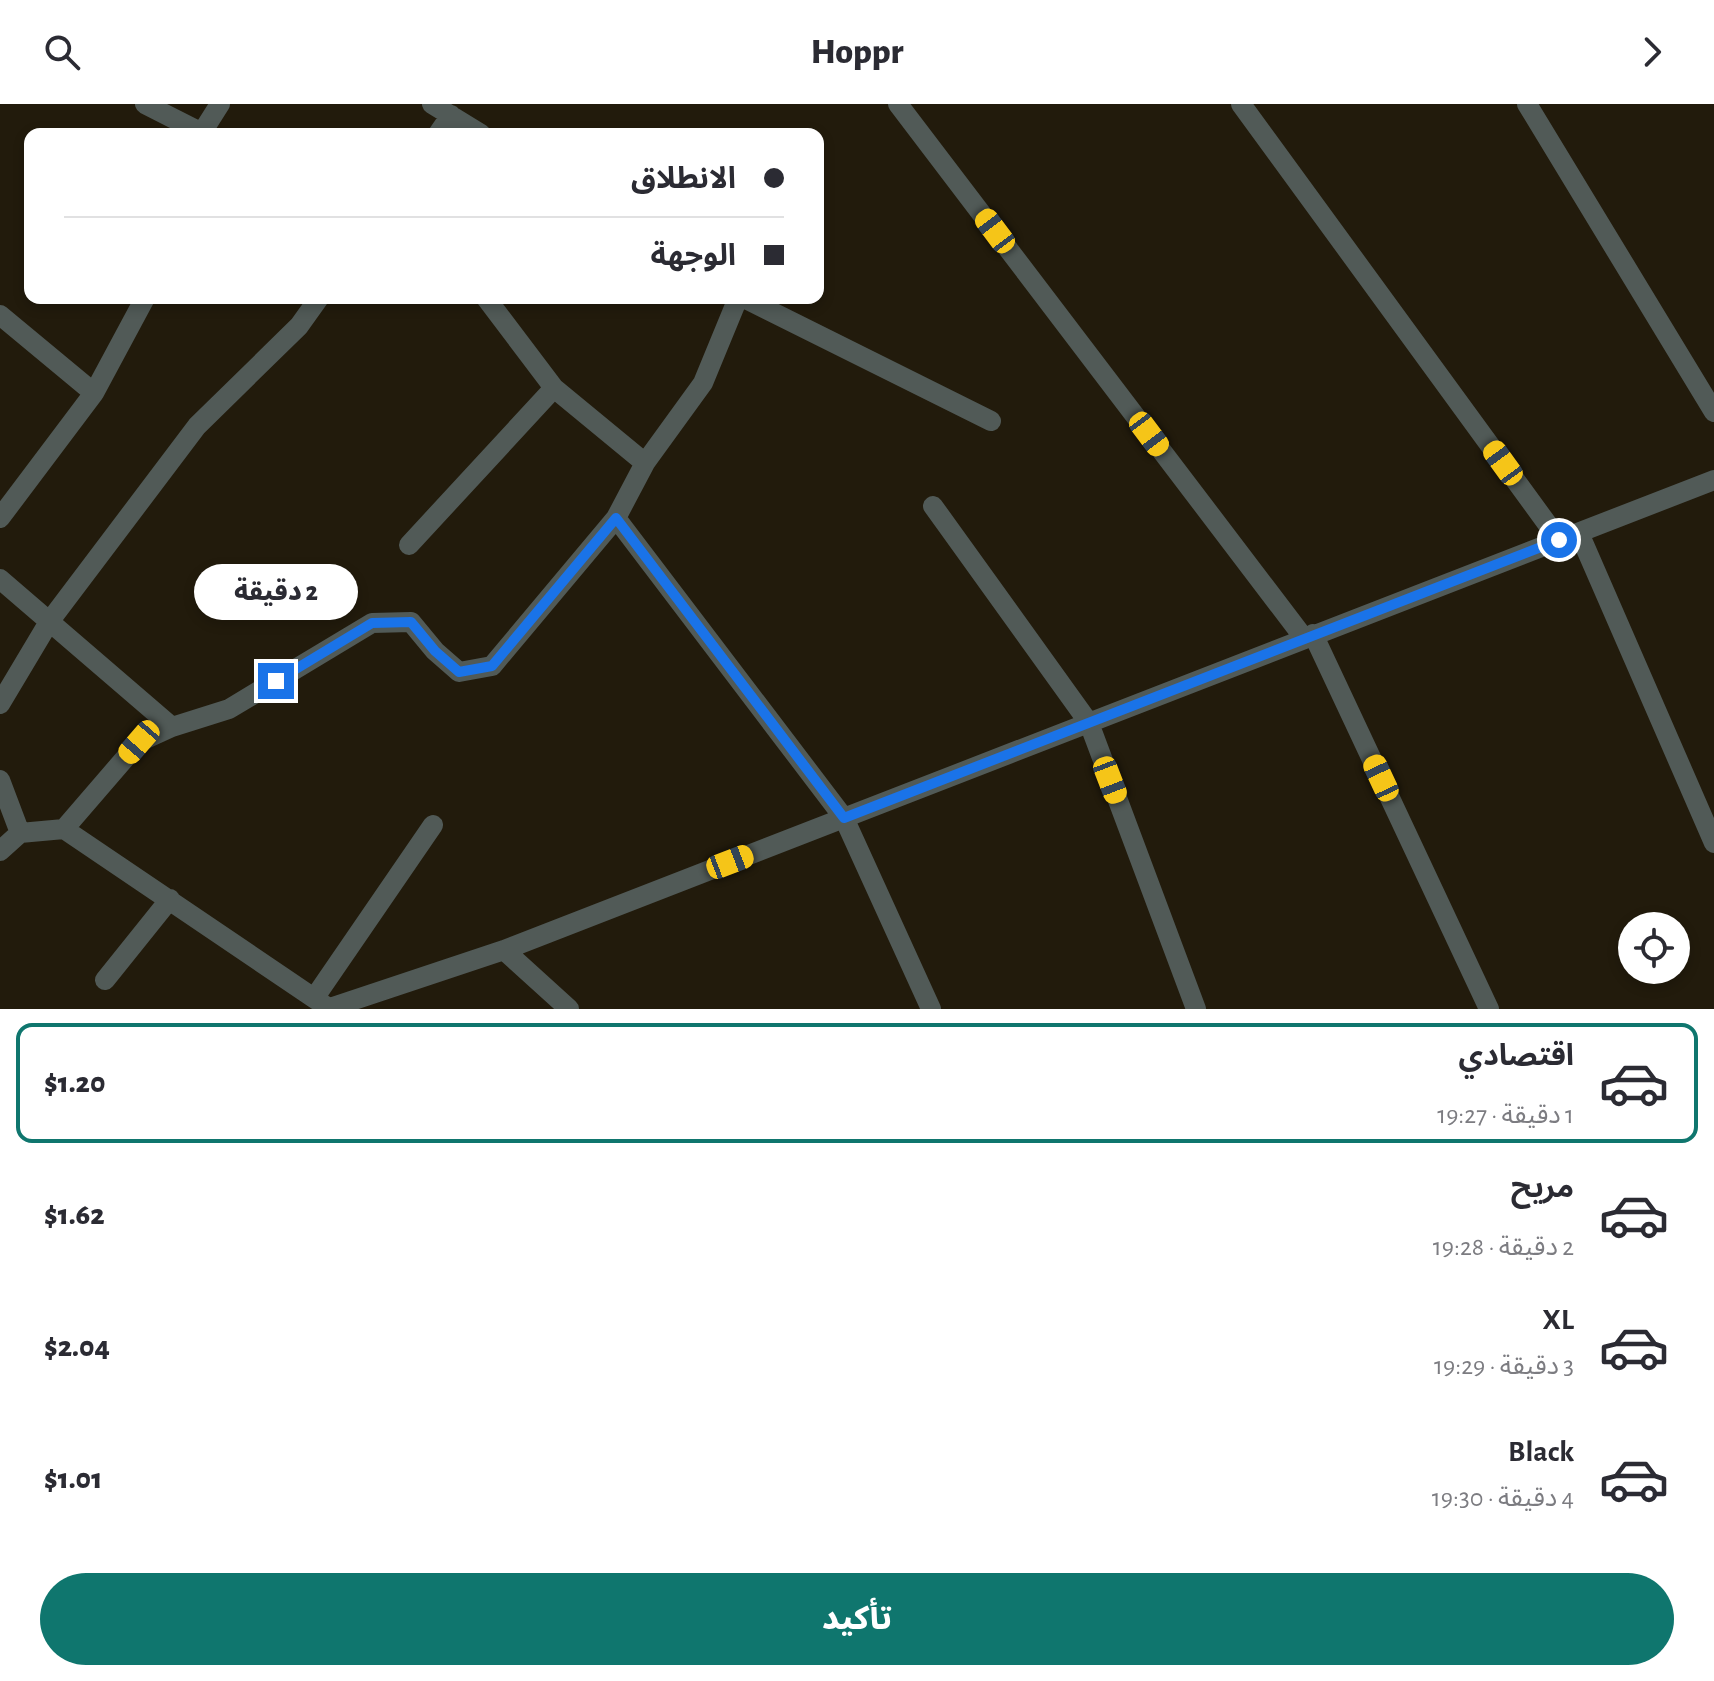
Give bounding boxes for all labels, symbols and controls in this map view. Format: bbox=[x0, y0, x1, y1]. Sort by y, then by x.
icon: search bbox=[40, 30, 84, 74]
icon: forward bbox=[1630, 30, 1674, 74]
text: Hoppr bbox=[811, 34, 903, 70]
text: الانطلاق bbox=[631, 164, 736, 194]
car bbox=[971, 205, 1019, 257]
text: الوجهة bbox=[651, 241, 736, 271]
car bbox=[1125, 408, 1173, 460]
car bbox=[1479, 437, 1527, 489]
route start bbox=[1541, 522, 1577, 558]
callout: 2 دقيقة bbox=[194, 565, 358, 621]
text: 2 دقيقة bbox=[234, 579, 318, 605]
route end bbox=[258, 663, 294, 699]
car bbox=[114, 716, 164, 768]
car bbox=[1360, 751, 1402, 805]
car bbox=[1090, 753, 1130, 807]
car bbox=[703, 842, 757, 882]
map controls bbox=[1618, 912, 1690, 984]
button: locate bbox=[1618, 912, 1690, 984]
text: اقتصادي bbox=[1459, 1041, 1574, 1071]
icon: car bbox=[1598, 1047, 1670, 1119]
text: $1.20 bbox=[44, 1068, 106, 1098]
text: 1 دقيقة · 19:27 bbox=[1437, 1102, 1574, 1128]
text: مريح bbox=[1511, 1173, 1574, 1203]
icon: car bbox=[1598, 1179, 1670, 1251]
text: $1.62 bbox=[44, 1200, 105, 1230]
text: 2 دقيقة · 19:28 bbox=[1433, 1234, 1574, 1260]
text: XL bbox=[1542, 1305, 1574, 1335]
icon: car bbox=[1598, 1311, 1670, 1383]
text: $2.04 bbox=[44, 1332, 110, 1362]
text: 3 دقيقة · 19:29 bbox=[1434, 1353, 1574, 1379]
text: Black bbox=[1508, 1437, 1574, 1467]
icon: car bbox=[1598, 1443, 1670, 1515]
text: $1.01 bbox=[44, 1464, 102, 1494]
text: 4 دقيقة · 19:30 bbox=[1432, 1485, 1574, 1511]
button: تأكيد bbox=[40, 1573, 1674, 1665]

